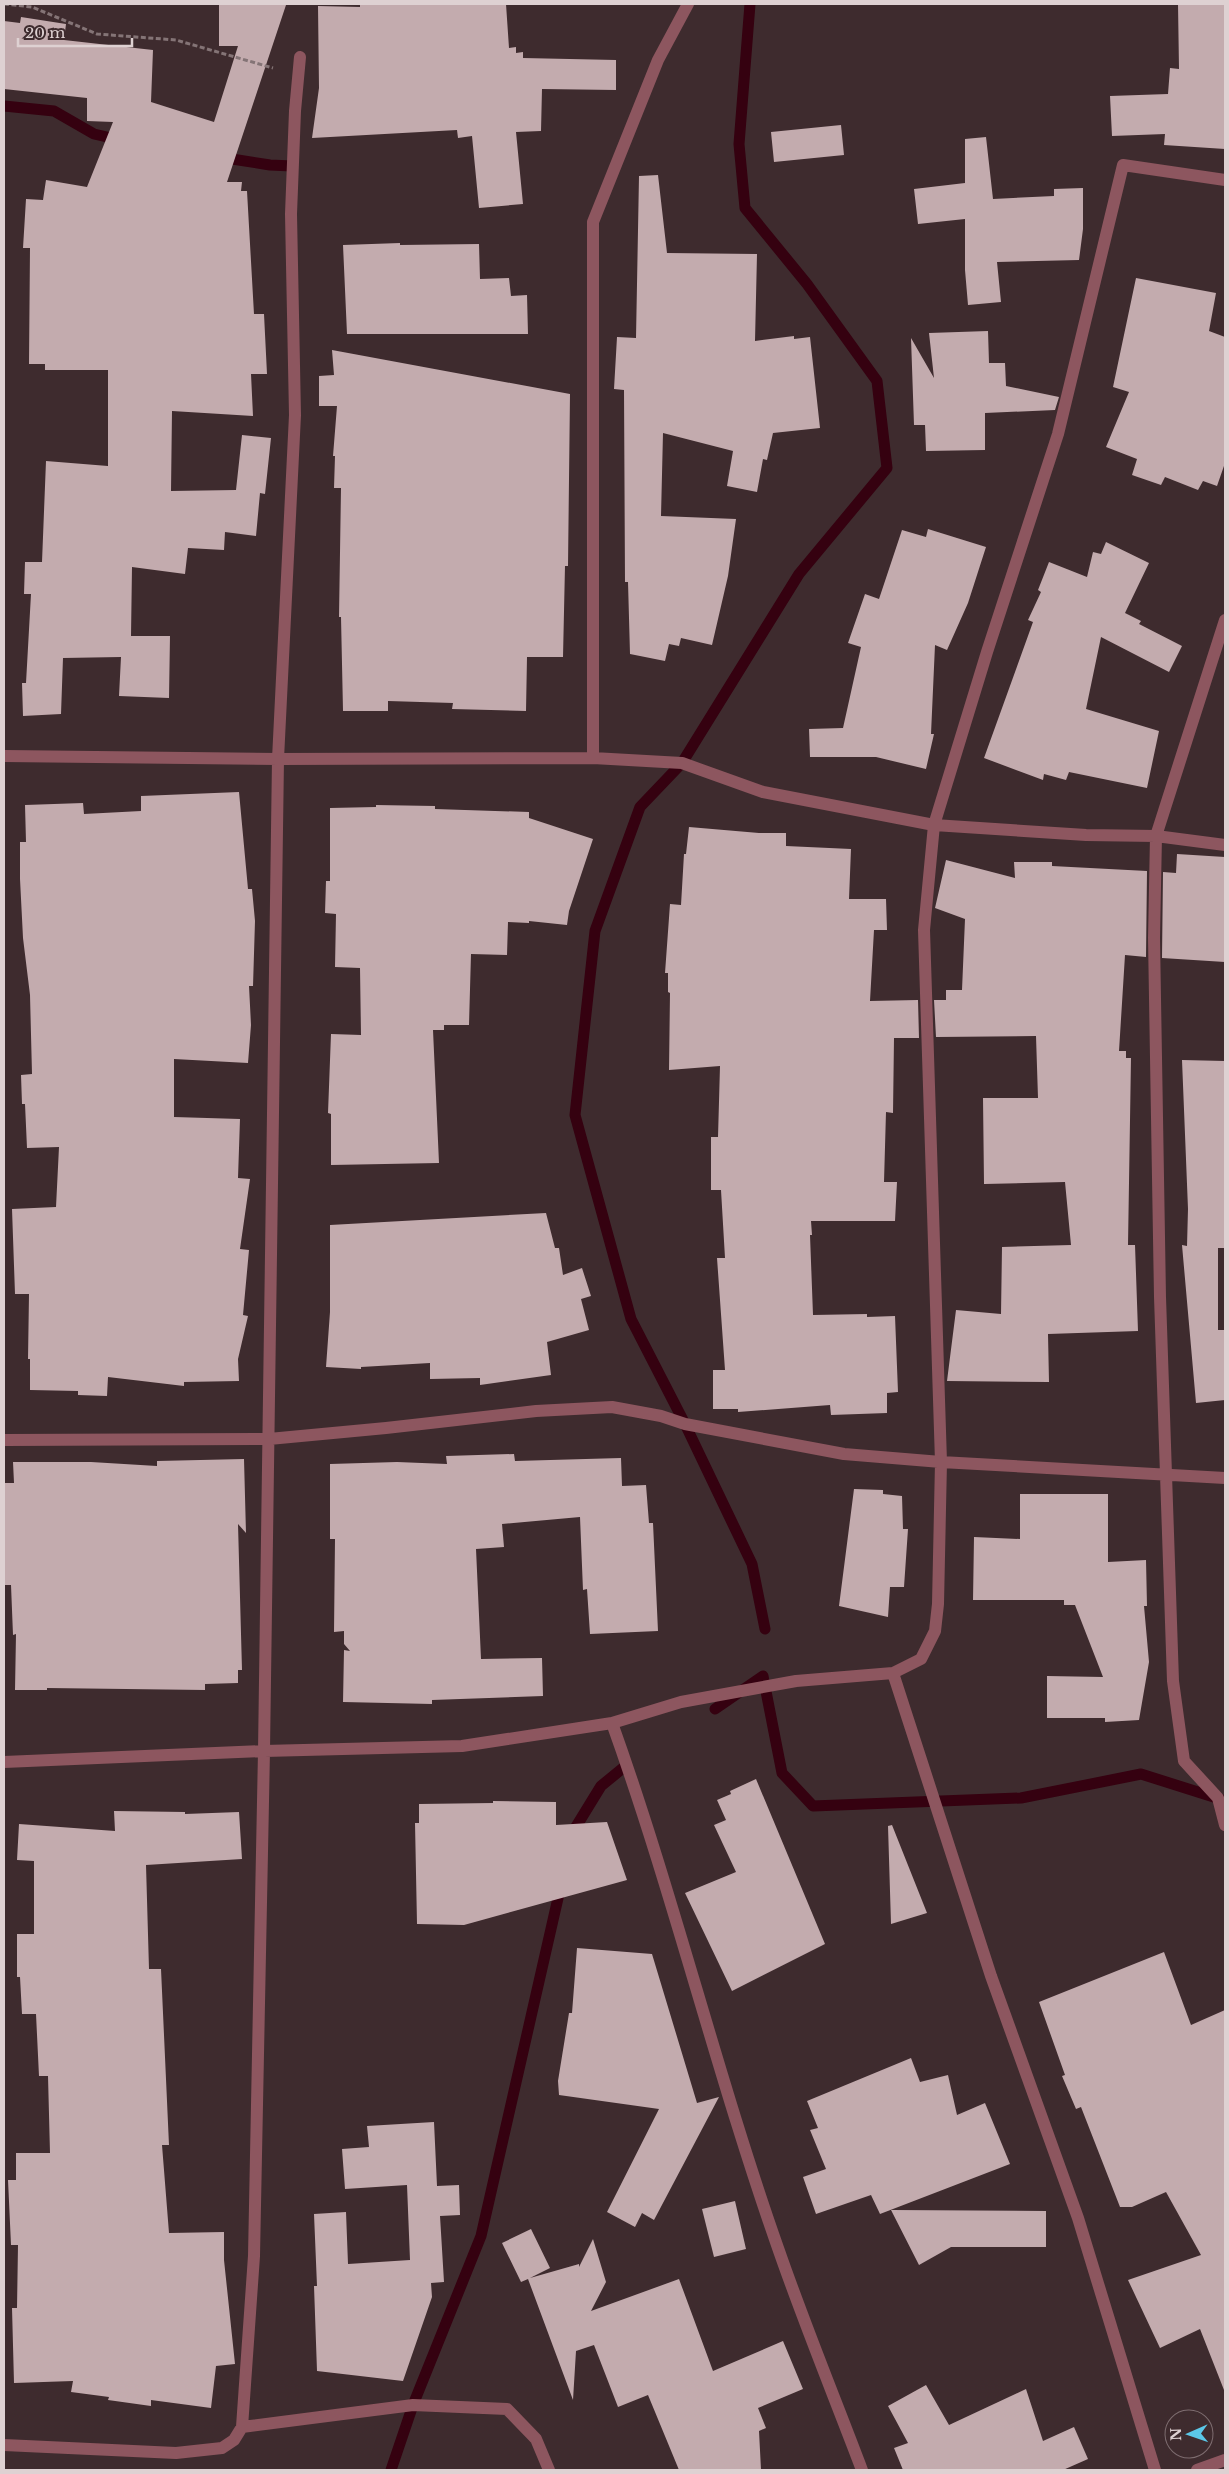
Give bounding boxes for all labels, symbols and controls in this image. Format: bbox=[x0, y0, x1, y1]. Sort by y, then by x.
scale bar bbox=[18, 15, 131, 47]
text: 20 m bbox=[25, 23, 65, 42]
north arrow bbox=[1164, 2409, 1214, 2459]
text: N bbox=[1167, 2428, 1185, 2441]

